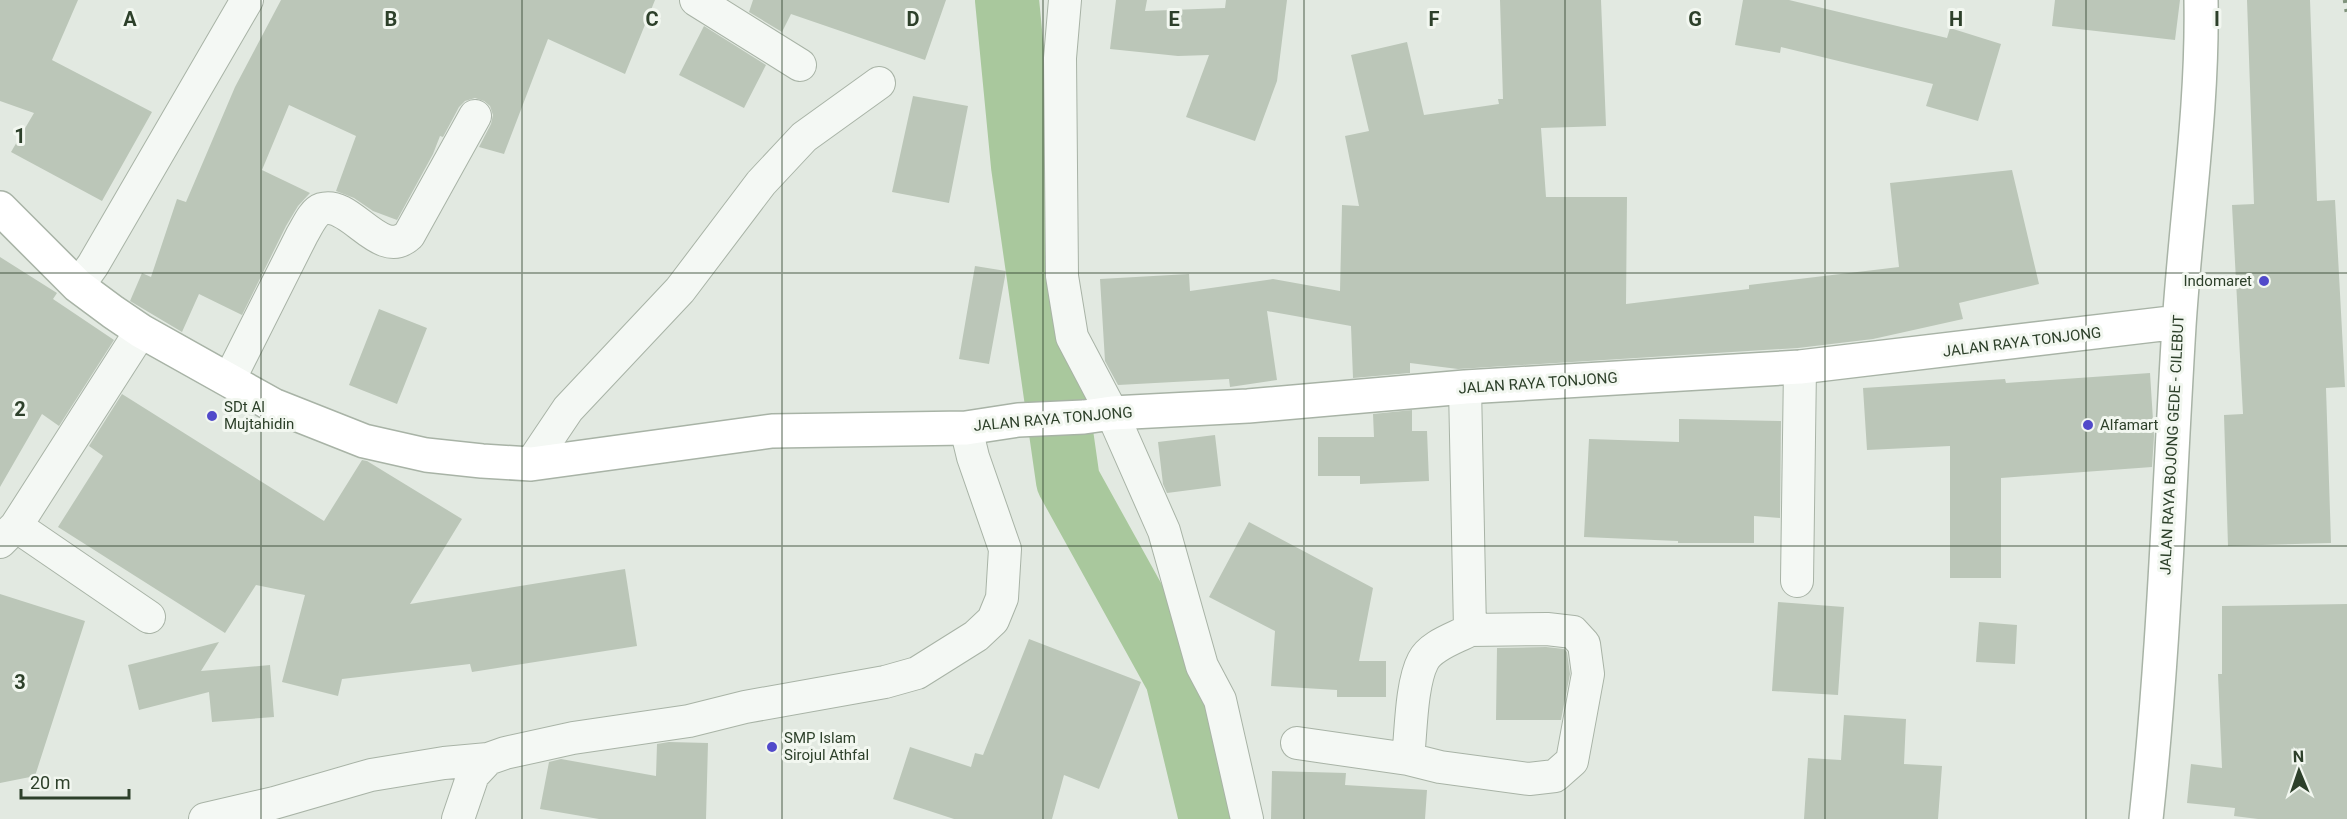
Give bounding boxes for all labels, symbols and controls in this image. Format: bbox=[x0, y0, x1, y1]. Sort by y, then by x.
text: A bbox=[123, 7, 137, 31]
text: B bbox=[385, 7, 397, 31]
text: C bbox=[645, 7, 659, 31]
text: D bbox=[907, 7, 920, 31]
text: E bbox=[1168, 7, 1180, 31]
text: F bbox=[1429, 7, 1440, 31]
text: G bbox=[1688, 7, 1702, 31]
text: H bbox=[1949, 7, 1963, 31]
text: I bbox=[2214, 7, 2220, 31]
text: 1 bbox=[14, 124, 26, 148]
place label: Indomaret bbox=[2184, 272, 2252, 290]
marker: Indomaret bbox=[2257, 274, 2271, 288]
street label: JALAN RAYA BOJONG GEDE - CILEBUT bbox=[2156, 314, 2188, 576]
street label: JALAN RAYA TONJONG bbox=[1942, 323, 2102, 361]
street label: JALAN RAYA TONJONG bbox=[1458, 368, 1618, 398]
text: 2 bbox=[14, 397, 26, 421]
place label: SDt Al Mujtahidin bbox=[224, 398, 294, 433]
street label: JALAN RAYA TONJONG bbox=[973, 403, 1133, 435]
marker: SDt Al Mujtahidin bbox=[205, 409, 219, 423]
place label: Alfamart bbox=[2100, 416, 2159, 434]
marker: Alfamart bbox=[2081, 418, 2095, 432]
text: 3 bbox=[14, 670, 26, 694]
place label: SMP Islam Sirojul Athfal bbox=[784, 729, 869, 764]
marker: SMP Islam Sirojul Athfal bbox=[765, 740, 779, 754]
north arrow bbox=[2269, 741, 2329, 801]
text: N bbox=[2293, 747, 2304, 766]
scale bar bbox=[21, 762, 129, 800]
text: 20 m bbox=[30, 772, 70, 793]

